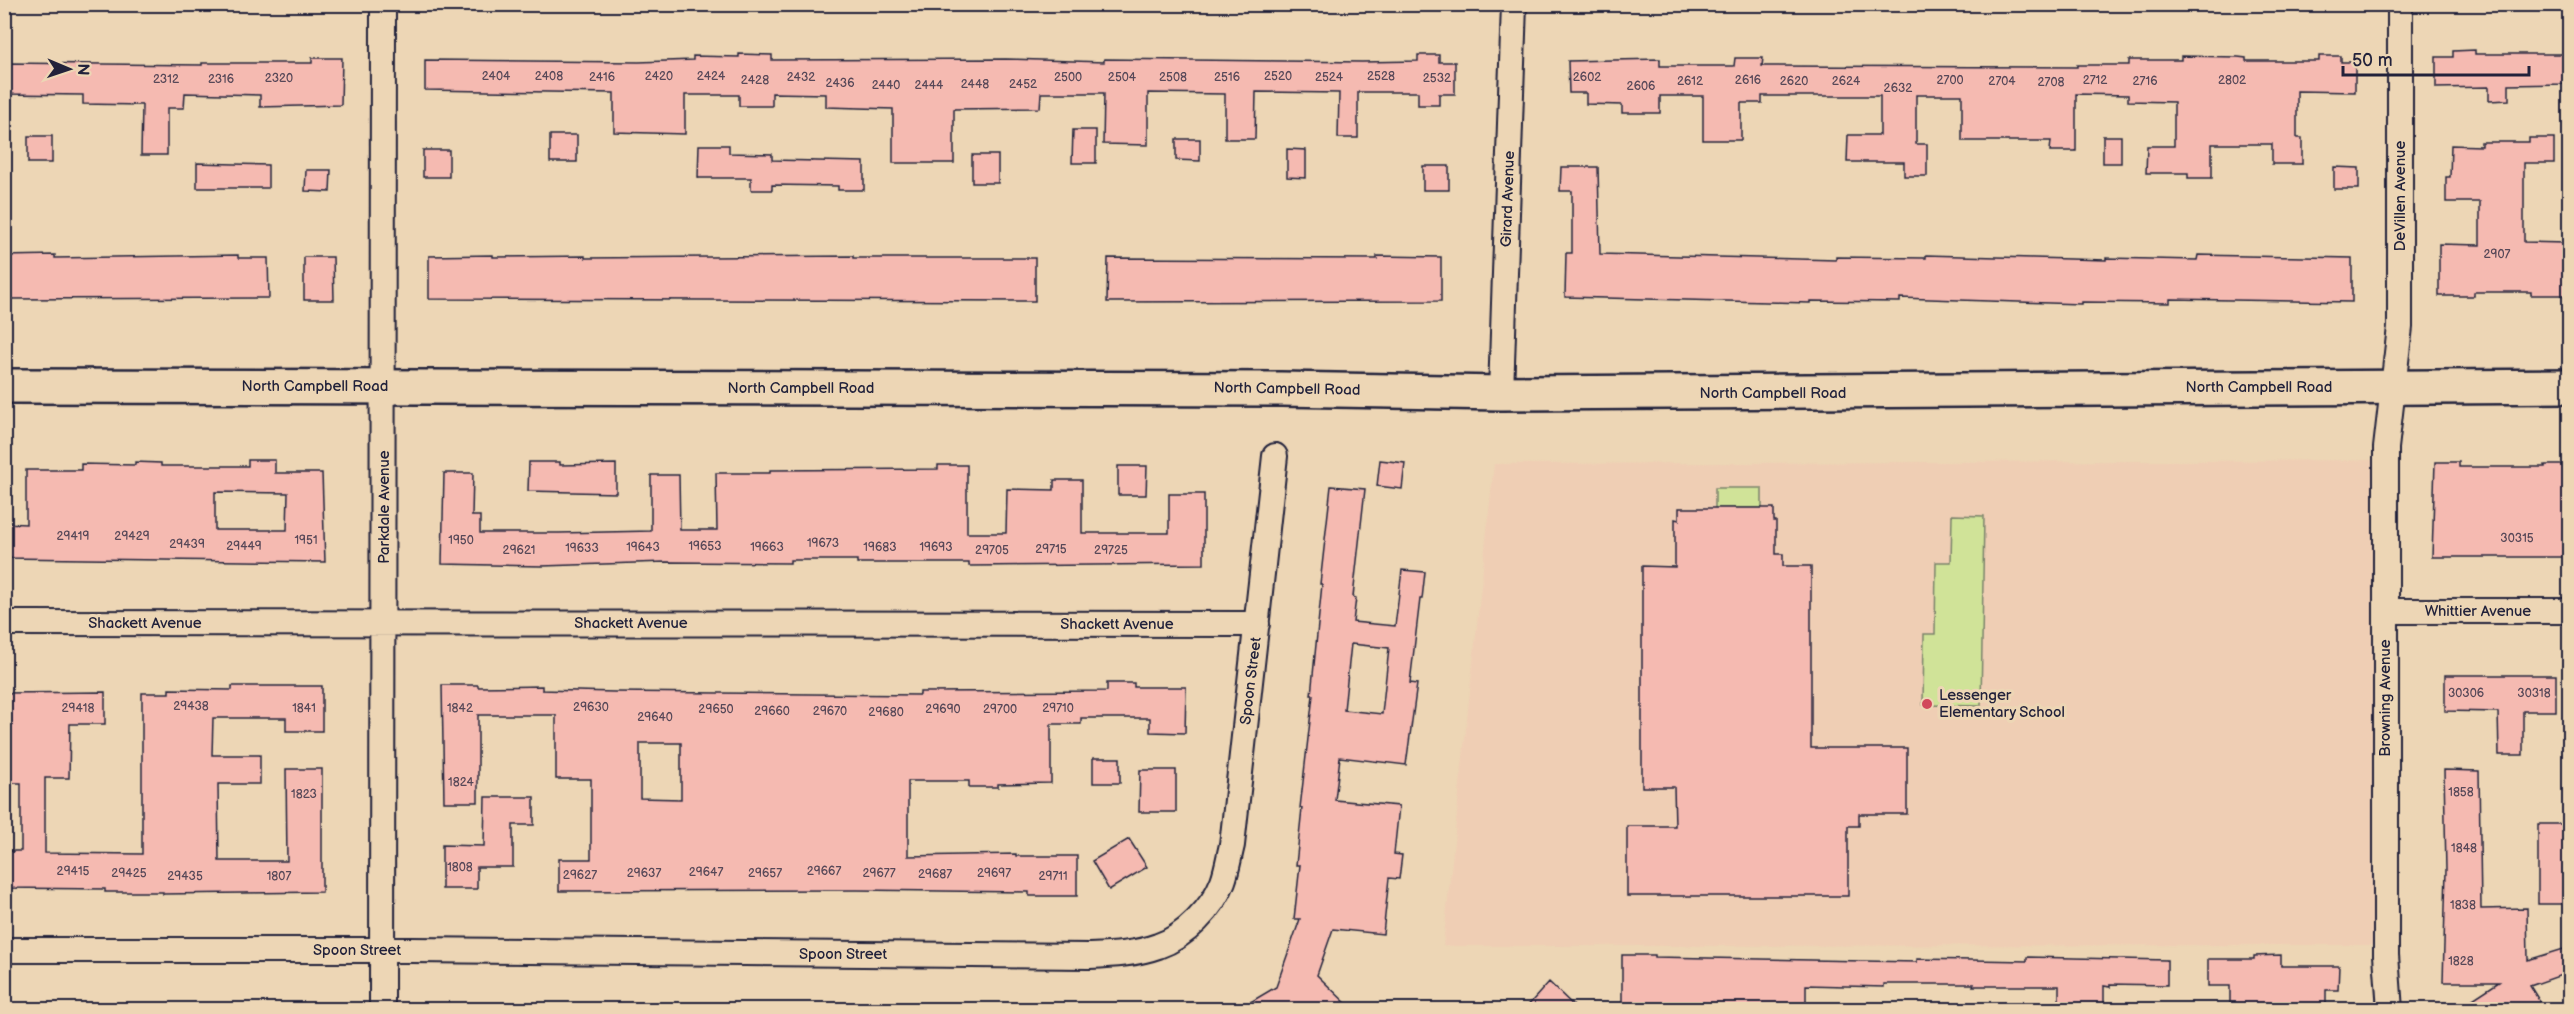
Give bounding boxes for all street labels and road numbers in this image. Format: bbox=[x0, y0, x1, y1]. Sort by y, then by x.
street label: DeVillen Avenue bbox=[2391, 141, 2410, 251]
street label: Girard Avenue bbox=[1497, 150, 1519, 248]
street label: North Campbell Road bbox=[242, 377, 388, 396]
street label: North Campbell Road bbox=[1213, 378, 1361, 400]
street label: North Campbell Road bbox=[2186, 378, 2332, 397]
street label: North Campbell Road bbox=[728, 379, 874, 398]
street label: North Campbell Road bbox=[1700, 384, 1846, 403]
street label: Parkdale Avenue bbox=[375, 450, 394, 564]
street label: Whittier Avenue bbox=[2425, 602, 2531, 621]
street label: Shackett Avenue bbox=[88, 614, 202, 633]
street label: Shackett Avenue bbox=[574, 614, 688, 633]
street label: Shackett Avenue bbox=[1060, 615, 1174, 634]
street label: Spoon Street bbox=[1236, 636, 1266, 726]
street label: Browning Avenue bbox=[2376, 639, 2395, 757]
street label: Spoon Street bbox=[313, 941, 402, 960]
street label: Spoon Street bbox=[799, 945, 888, 964]

